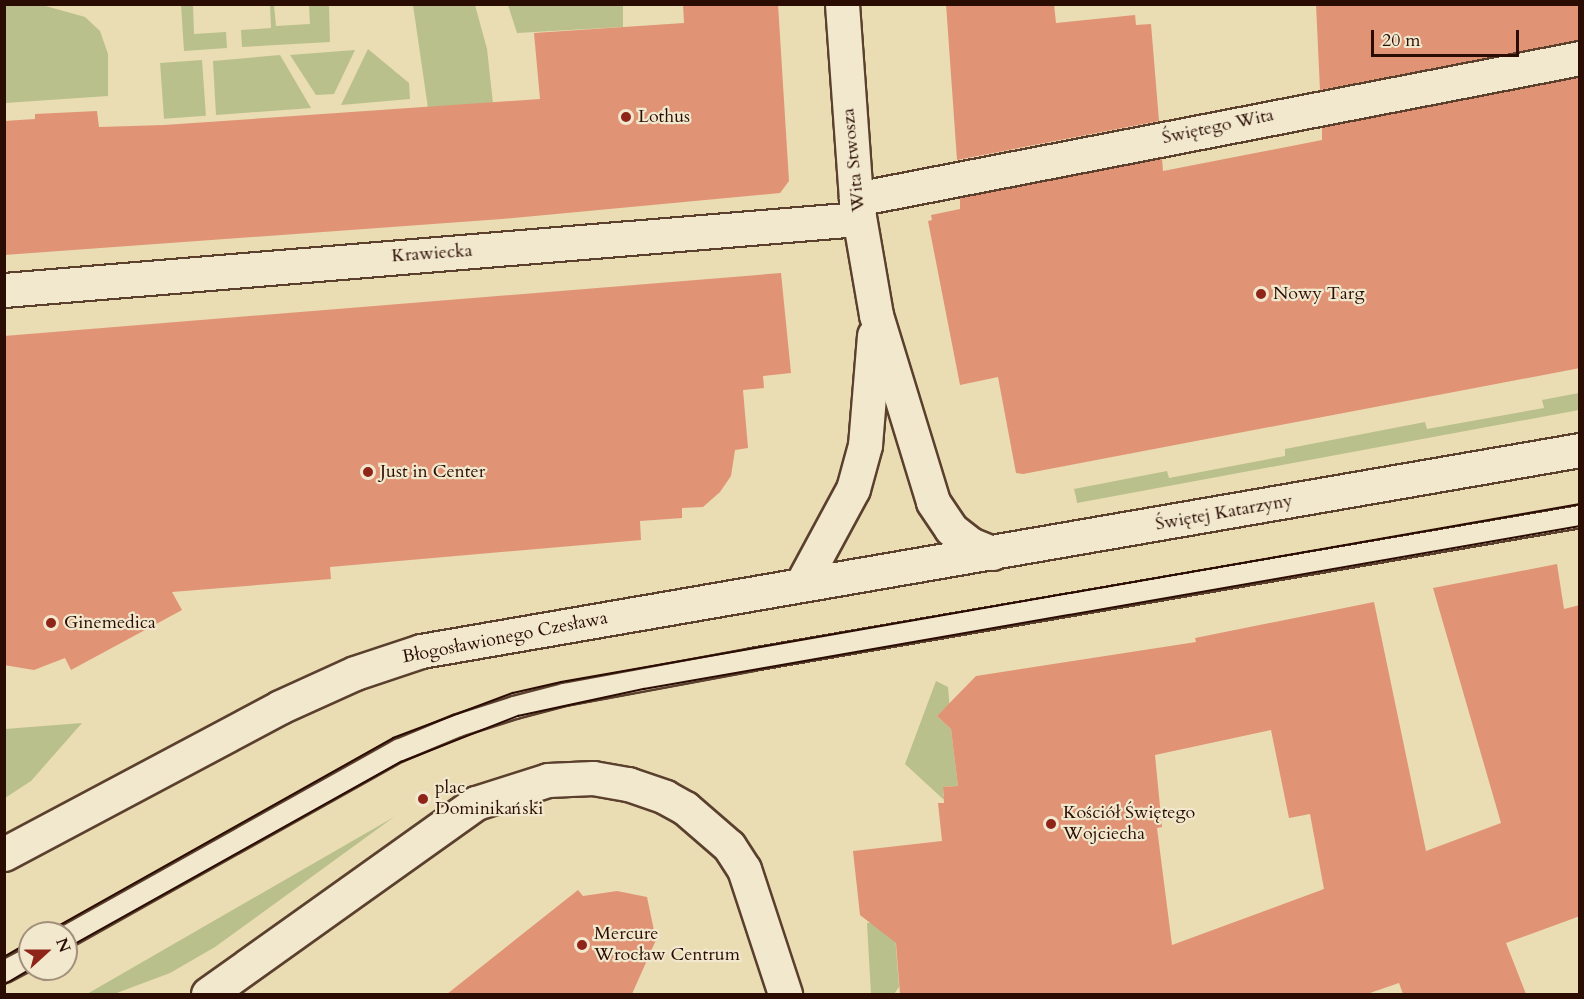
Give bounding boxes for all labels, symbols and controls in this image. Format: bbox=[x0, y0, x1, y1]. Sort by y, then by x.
scale bar bbox=[1374, 18, 1522, 56]
text: 20 m bbox=[1382, 28, 1421, 53]
street label: Świętego Wita bbox=[1160, 105, 1276, 149]
place label: Lothus bbox=[638, 106, 690, 128]
street label: Wita Stwosza bbox=[838, 107, 870, 213]
marker: Lothus bbox=[619, 110, 633, 124]
street label: Krawiecka bbox=[391, 240, 473, 268]
place label: Nowy Targ bbox=[1273, 283, 1364, 305]
marker: Nowy Targ bbox=[1254, 287, 1268, 301]
place label: Just in Center bbox=[380, 461, 485, 483]
marker: Just in Center bbox=[361, 465, 375, 479]
street label: Świętej Katarzyny bbox=[1154, 490, 1294, 536]
street label: Błogosławionego Czesława bbox=[400, 607, 610, 669]
place label: Ginemedica bbox=[64, 612, 156, 634]
marker: Ginemedica bbox=[42, 614, 60, 632]
place label: plac Dominikański bbox=[435, 778, 543, 820]
marker: plac Dominikański bbox=[416, 792, 430, 806]
place label: Kościół Świętego Wojciecha bbox=[1063, 803, 1195, 846]
marker: Kościół Świętego Wojciecha bbox=[1044, 817, 1058, 831]
north arrow bbox=[18, 921, 78, 981]
place label: Mercure Wrocław Centrum bbox=[594, 924, 740, 966]
text: N bbox=[50, 935, 76, 956]
marker: Mercure Wrocław Centrum bbox=[575, 938, 589, 952]

